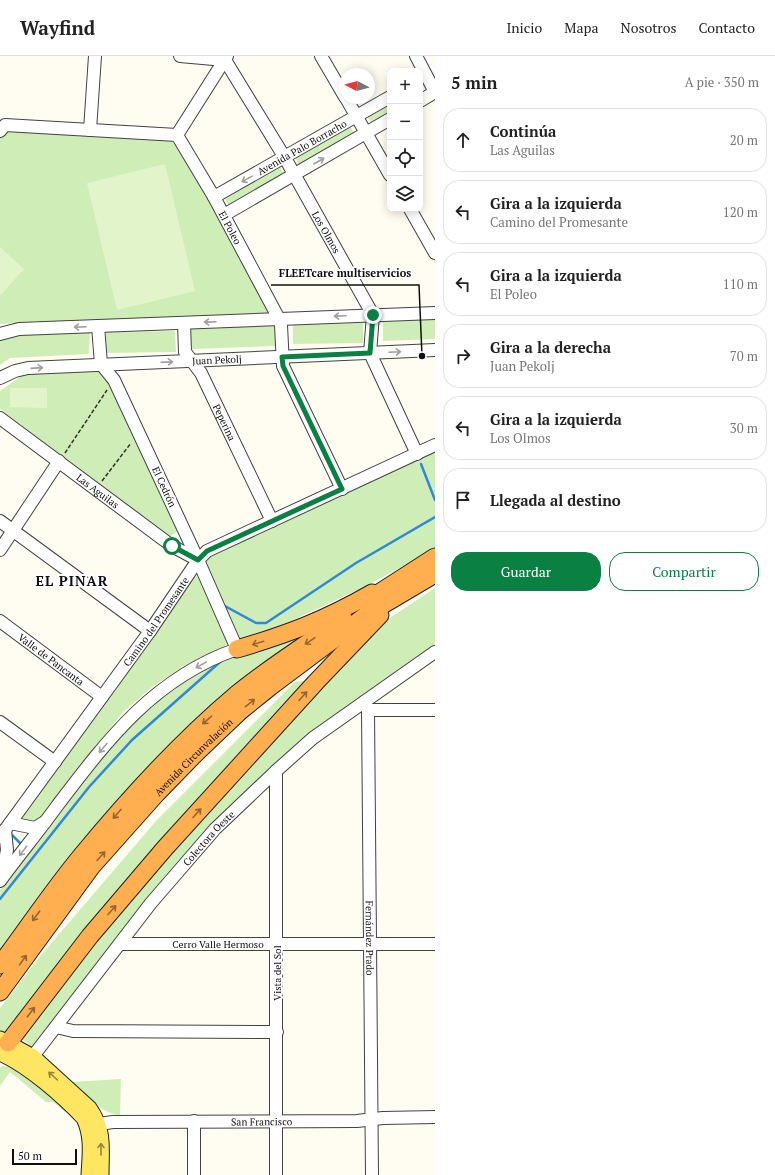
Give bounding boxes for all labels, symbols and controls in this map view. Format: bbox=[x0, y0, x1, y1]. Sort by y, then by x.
text: Wayfind bbox=[20, 15, 95, 40]
text: Inicio bbox=[506, 18, 542, 37]
text: Mapa bbox=[564, 18, 599, 37]
text: Nosotros bbox=[621, 18, 677, 37]
text: Contacto bbox=[699, 18, 755, 37]
north arrow bbox=[339, 68, 375, 104]
map controls bbox=[387, 68, 423, 212]
button: + bbox=[387, 68, 423, 104]
text: 5 min bbox=[451, 71, 498, 94]
text: A pie · 350 m bbox=[685, 73, 759, 91]
button: − bbox=[387, 104, 423, 140]
street label: Avenida Palo Borracho bbox=[255, 116, 349, 178]
text: Continúa bbox=[490, 121, 556, 141]
icon: ahead bbox=[452, 129, 474, 151]
text: 20 m bbox=[730, 131, 758, 149]
button: locate bbox=[387, 140, 423, 176]
text: Las Aguilas bbox=[490, 141, 555, 159]
one-way arrow bbox=[313, 156, 325, 164]
one-way arrow bbox=[241, 176, 253, 184]
button: layers bbox=[387, 176, 423, 212]
text: Gira a la izquierda bbox=[490, 193, 622, 213]
icon: left bbox=[452, 201, 474, 223]
text: 120 m bbox=[723, 203, 758, 221]
street label: El Poleo bbox=[216, 209, 245, 247]
street label: Los Olmos bbox=[309, 209, 344, 256]
text: Camino del Promesante bbox=[490, 213, 628, 231]
callout: FLEETcare multiservicios bbox=[271, 262, 419, 285]
text: Gira a la izquierda bbox=[490, 265, 622, 285]
text: FLEETcare multiservicios bbox=[279, 266, 411, 280]
icon: left bbox=[452, 273, 474, 295]
text: 110 m bbox=[723, 275, 758, 293]
text: El Poleo bbox=[490, 285, 537, 303]
route end bbox=[364, 306, 382, 324]
one-way arrow bbox=[334, 313, 347, 320]
one-way arrow bbox=[204, 318, 217, 326]
one-way arrow bbox=[74, 323, 87, 330]
text: Gira a la derecha bbox=[490, 337, 611, 357]
icon: right bbox=[452, 345, 474, 367]
text: 70 m bbox=[730, 347, 758, 365]
one-way arrow bbox=[388, 348, 401, 356]
street label: Juan Pekolj bbox=[192, 352, 242, 367]
text: Juan Pekolj bbox=[490, 357, 555, 375]
one-way arrow bbox=[160, 358, 173, 365]
one-way arrow bbox=[30, 364, 43, 371]
street label: Peperina bbox=[210, 402, 239, 443]
text: Gira a la izquierda bbox=[490, 409, 622, 429]
icon: left bbox=[452, 417, 474, 439]
text: 30 m bbox=[730, 419, 758, 437]
text: Los Olmos bbox=[490, 429, 551, 447]
street label: El Cedrón bbox=[149, 465, 179, 509]
street label: Las Aguilas bbox=[74, 471, 122, 511]
icon: arrive bbox=[452, 489, 474, 511]
text: Llegada al destino bbox=[490, 490, 621, 510]
route start bbox=[163, 537, 181, 555]
button: Guardar bbox=[451, 552, 601, 591]
button: Compartir bbox=[609, 552, 759, 591]
district label: EL PINAR bbox=[35, 571, 109, 590]
street label: Camino del Promesante bbox=[120, 574, 191, 669]
street label: Valle de Pancanta bbox=[16, 630, 87, 688]
one-way arrow bbox=[305, 637, 316, 645]
one-way arrow bbox=[252, 640, 265, 647]
one-way arrow bbox=[195, 662, 207, 669]
one-way arrow bbox=[299, 690, 308, 701]
one-way arrow bbox=[245, 699, 256, 708]
street label: Avenida Circunvalación bbox=[151, 715, 235, 798]
one-way arrow bbox=[202, 716, 212, 725]
one-way arrow bbox=[98, 743, 107, 754]
one-way arrow bbox=[193, 807, 202, 818]
street label: Colectora Oeste bbox=[180, 808, 237, 868]
one-way arrow bbox=[112, 809, 122, 819]
one-way arrow bbox=[19, 845, 27, 856]
one-way arrow bbox=[96, 851, 106, 861]
street label: Fernández Prado bbox=[363, 900, 377, 976]
one-way arrow bbox=[107, 905, 116, 916]
one-way arrow bbox=[32, 910, 41, 921]
street label: Cerro Valle Hermoso bbox=[172, 938, 264, 951]
street label: Vista del Sol bbox=[271, 945, 284, 1001]
one-way arrow bbox=[19, 955, 27, 966]
one-way arrow bbox=[27, 1007, 35, 1018]
one-way arrow bbox=[48, 1071, 58, 1080]
street label: San Francisco bbox=[231, 1115, 293, 1128]
one-way arrow bbox=[97, 1143, 105, 1156]
scale bar bbox=[12, 1147, 77, 1166]
text: 50 m bbox=[18, 1149, 42, 1163]

